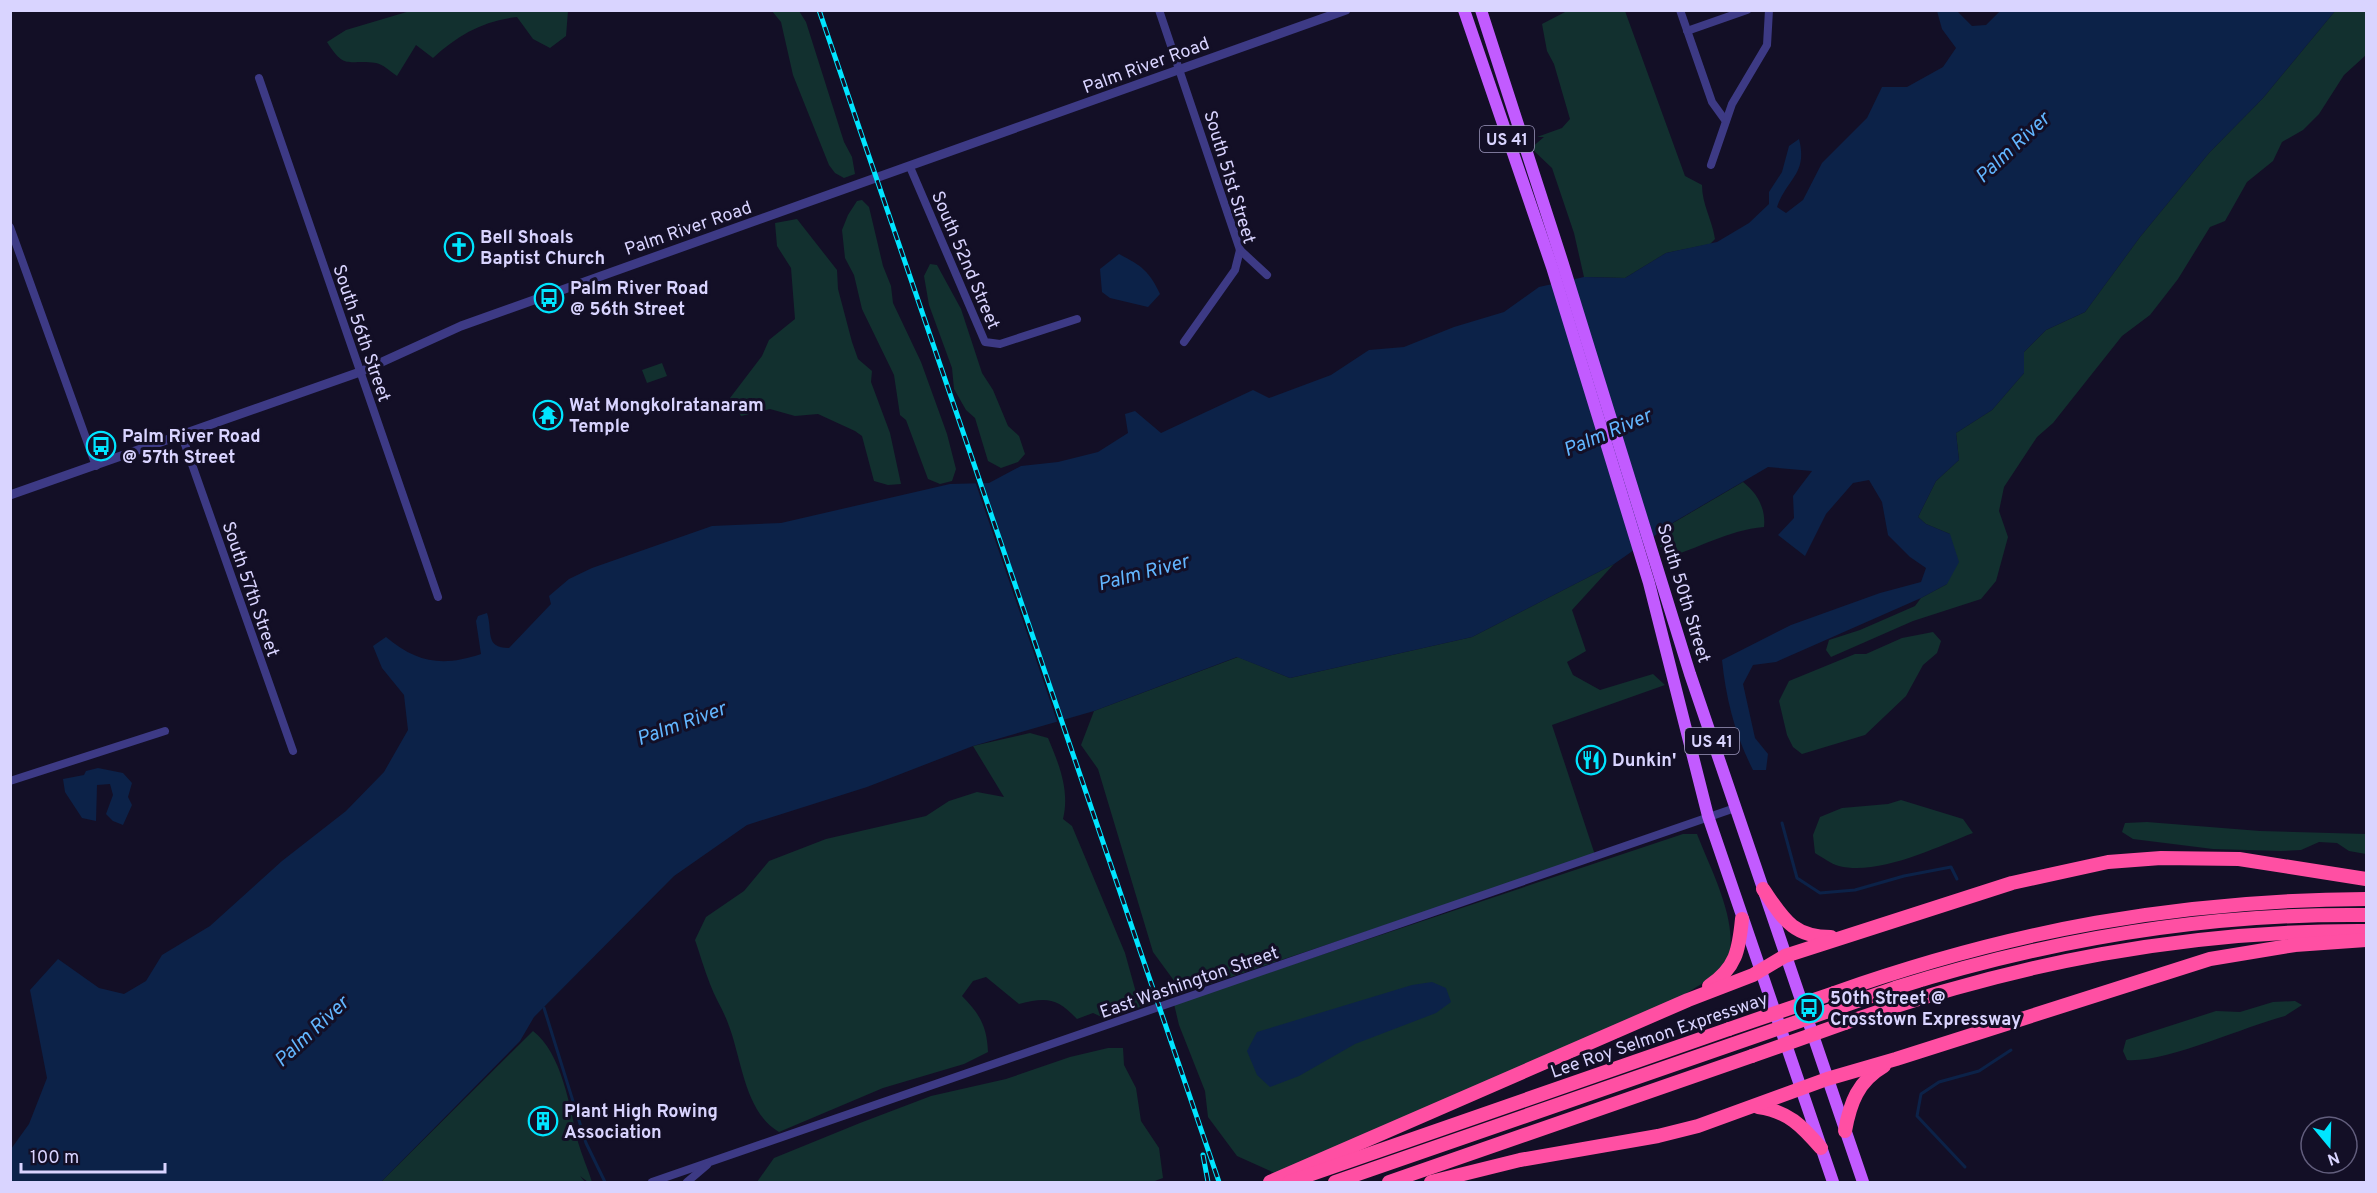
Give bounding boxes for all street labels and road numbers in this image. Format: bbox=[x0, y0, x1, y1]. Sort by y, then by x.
street label: Palm River Road bbox=[1080, 33, 1213, 100]
street label: South 51st Street bbox=[1197, 108, 1260, 247]
road number: US 41 bbox=[1480, 126, 1534, 152]
street label: South 52nd Street bbox=[925, 188, 1004, 333]
street label: Palm River Road bbox=[622, 197, 755, 262]
street label: South 56th Street bbox=[326, 262, 395, 405]
street label: South 57th Street bbox=[216, 519, 284, 660]
street label: South 50th Street bbox=[1650, 521, 1715, 666]
road number: US 41 bbox=[1685, 728, 1739, 754]
street label: East Washington Street bbox=[1097, 942, 1282, 1025]
street label: Lee Roy Selmon Expressway bbox=[1548, 988, 1771, 1085]

